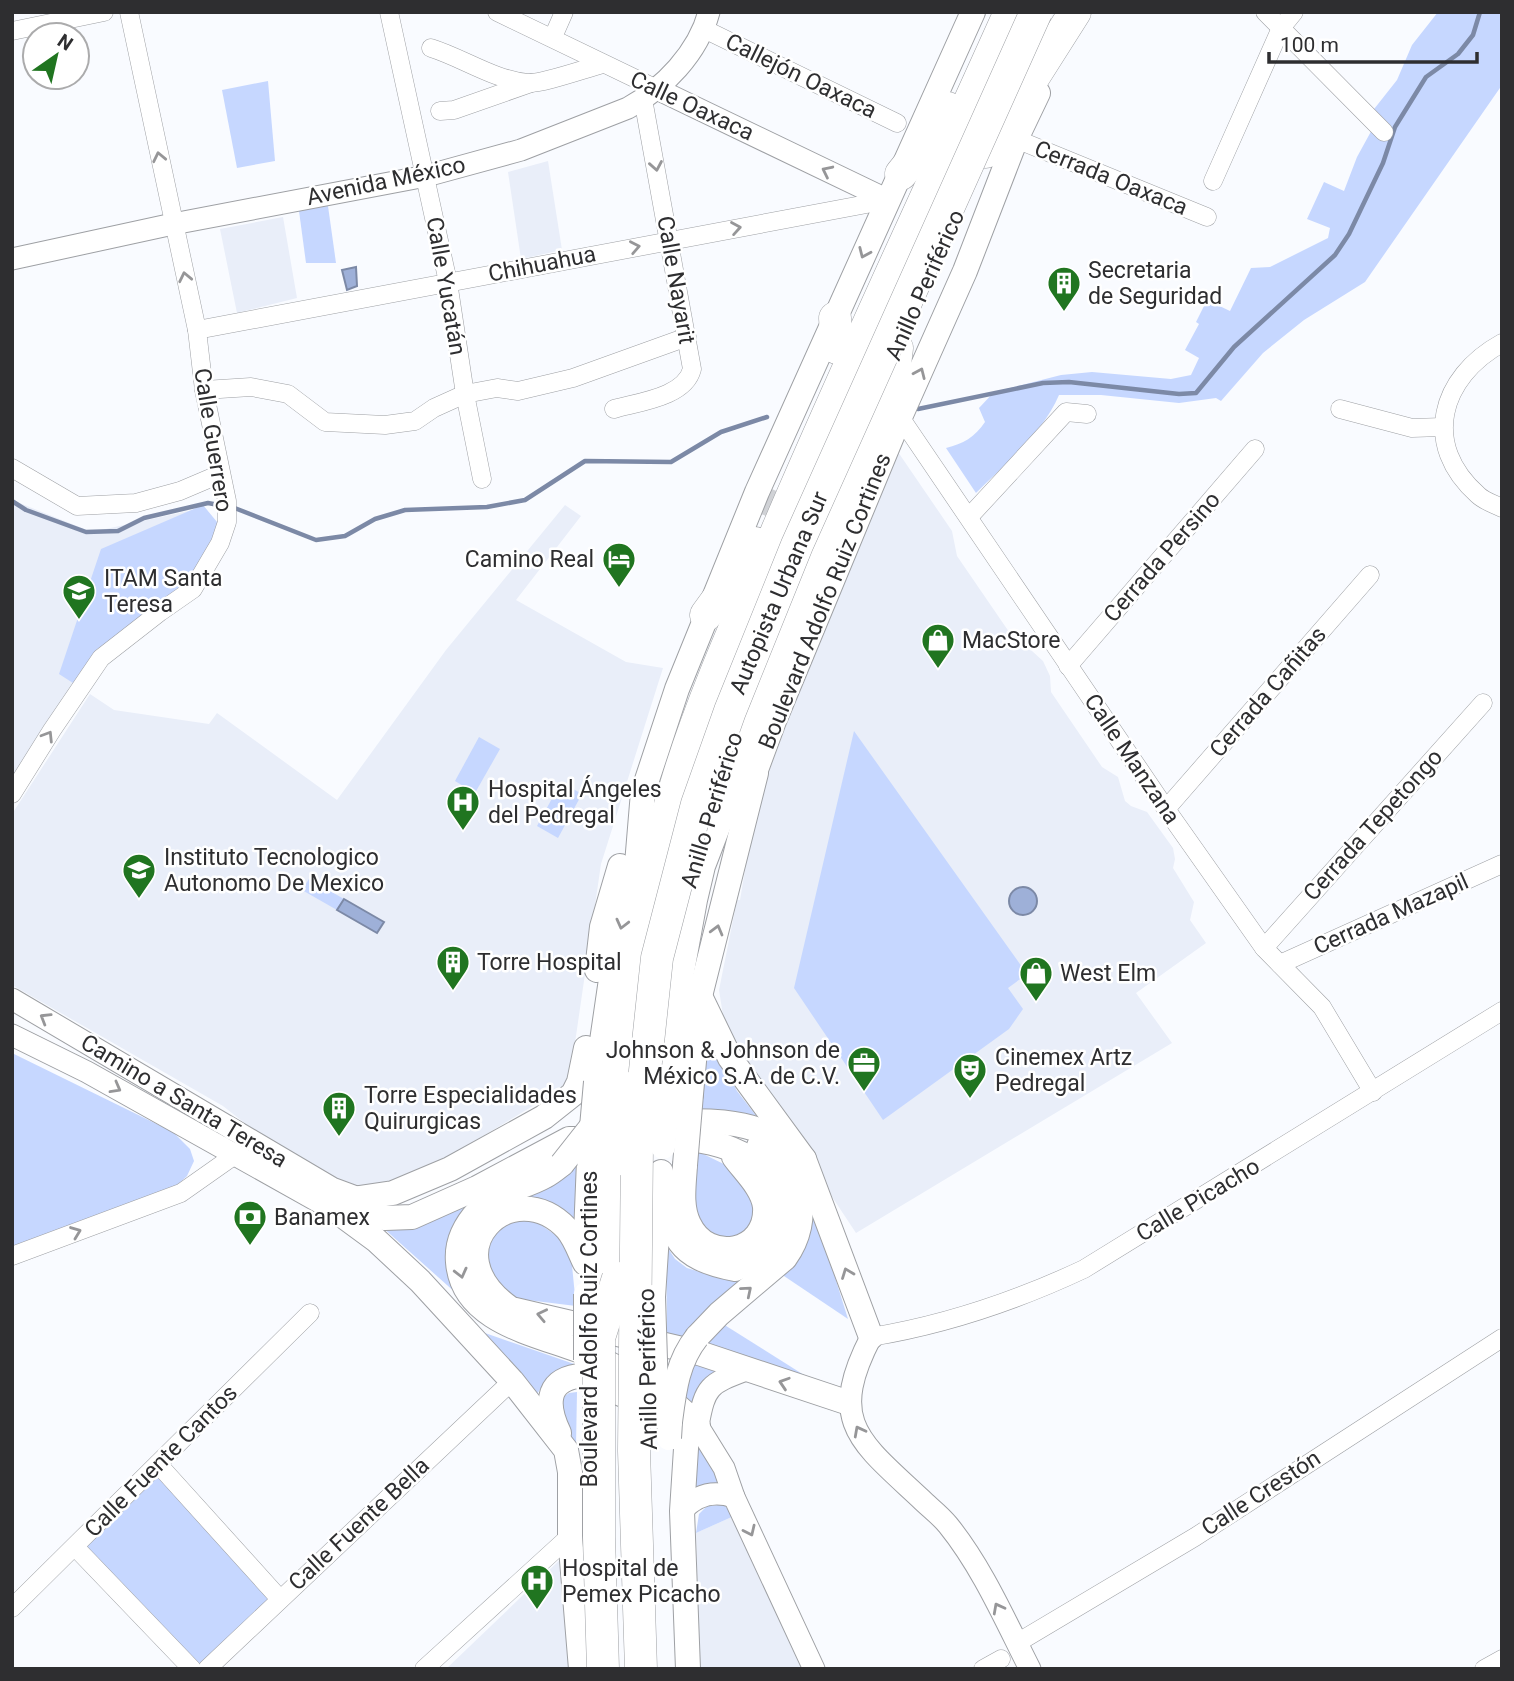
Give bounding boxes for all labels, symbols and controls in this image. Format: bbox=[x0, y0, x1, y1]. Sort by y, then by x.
north arrow bbox=[21, 21, 91, 91]
scale bar bbox=[1269, 21, 1477, 65]
street label: Callejón Oaxaca bbox=[721, 28, 881, 124]
text: N bbox=[53, 29, 77, 56]
text: 100 m bbox=[1280, 33, 1339, 57]
street label: Calle Oaxaca bbox=[626, 66, 758, 146]
street label: Cerrada Oaxaca bbox=[1030, 135, 1192, 221]
one-way arrow bbox=[153, 151, 168, 163]
street label: Avenida México bbox=[304, 151, 468, 211]
one-way arrow bbox=[648, 161, 663, 172]
one-way arrow bbox=[822, 165, 834, 179]
street label: Anillo Periférico bbox=[880, 206, 970, 364]
street label: Calle Nayarit bbox=[651, 214, 701, 346]
street label: Calle Yucatán bbox=[421, 215, 471, 357]
one-way arrow bbox=[731, 221, 742, 236]
street label: Chihuahua bbox=[486, 240, 598, 288]
one-way arrow bbox=[629, 240, 641, 255]
one-way arrow bbox=[858, 246, 872, 258]
place label: Secretaria de Seguridad bbox=[1088, 257, 1222, 310]
building icon: Secretaria de Seguridad bbox=[1045, 264, 1083, 313]
one-way arrow bbox=[179, 271, 193, 283]
street label: Calle Guerrero bbox=[188, 366, 238, 514]
one-way arrow bbox=[912, 368, 926, 380]
street label: Boulevard Adolfo Ruiz Cortines bbox=[753, 449, 897, 753]
street label: Cerrada Persino bbox=[1098, 486, 1226, 628]
street label: Autopista Urbana Sur bbox=[724, 488, 834, 698]
hotel icon: Camino Real bbox=[600, 540, 638, 589]
place label: Camino Real bbox=[465, 546, 594, 573]
place label: ITAM Santa Teresa bbox=[104, 565, 222, 618]
school or university icon: ITAM Santa Teresa bbox=[60, 572, 98, 621]
shop icon: MacStore bbox=[919, 621, 957, 670]
street label: Cerrada Cañitas bbox=[1204, 621, 1332, 763]
place label: MacStore bbox=[962, 627, 1060, 654]
street label: Calle Manzana bbox=[1079, 689, 1185, 829]
street label: Anillo Periférico bbox=[675, 729, 749, 891]
one-way arrow bbox=[40, 731, 53, 744]
street label: Cerrada Tepetongo bbox=[1298, 744, 1448, 906]
place label: Hospital Ángeles del Pedregal bbox=[488, 775, 662, 829]
hospital icon: Hospital Ángeles del Pedregal bbox=[444, 783, 482, 832]
place label: Instituto Tecnologico Autonomo De Mexico bbox=[164, 844, 384, 897]
school or university icon: Instituto Tecnologico Autonomo De Mexico bbox=[120, 851, 158, 900]
street label: Cerrada Mazapil bbox=[1309, 868, 1473, 960]
one-way arrow bbox=[616, 918, 630, 930]
one-way arrow bbox=[709, 924, 723, 936]
building icon: Torre Hospital bbox=[434, 943, 472, 992]
place label: Torre Hospital bbox=[477, 949, 622, 976]
shop icon: West Elm bbox=[1017, 954, 1055, 1003]
place label: West Elm bbox=[1060, 960, 1156, 987]
one-way arrow bbox=[39, 1013, 52, 1026]
street label: Camino a Santa Teresa bbox=[76, 1029, 292, 1173]
place label: Johnson & Johnson de México S.A. de C.V. bbox=[606, 1037, 840, 1090]
office icon: Johnson & Johnson de México S.A. de C.V. bbox=[845, 1044, 883, 1093]
place label: Cinemex Artz Pedregal bbox=[995, 1044, 1132, 1097]
theatre icon: Cinemex Artz Pedregal bbox=[951, 1051, 989, 1100]
one-way arrow bbox=[109, 1080, 122, 1093]
place label: Torre Especialidades Quirurgicas bbox=[364, 1082, 577, 1135]
building icon: Torre Especialidades Quirurgicas bbox=[320, 1089, 358, 1138]
street label: Calle Picacho bbox=[1131, 1153, 1265, 1247]
street label: Boulevard Adolfo Ruiz Cortines bbox=[576, 1171, 603, 1487]
bank icon: Banamex bbox=[231, 1198, 269, 1247]
place label: Banamex bbox=[274, 1204, 370, 1231]
one-way arrow bbox=[70, 1227, 82, 1241]
one-way arrow bbox=[453, 1267, 467, 1279]
one-way arrow bbox=[841, 1267, 855, 1279]
one-way arrow bbox=[739, 1287, 752, 1299]
street label: Anillo Periférico bbox=[633, 1288, 663, 1450]
one-way arrow bbox=[536, 1309, 548, 1324]
one-way arrow bbox=[779, 1376, 791, 1391]
street label: Calle Fuente Cantos bbox=[79, 1379, 243, 1543]
one-way arrow bbox=[853, 1426, 867, 1438]
street label: Calle Crestón bbox=[1196, 1445, 1326, 1541]
street label: Calle Fuente Bella bbox=[283, 1452, 435, 1596]
one-way arrow bbox=[742, 1524, 756, 1536]
place label: Hospital de Pemex Picacho bbox=[562, 1555, 721, 1608]
hospital icon: Hospital de Pemex Picacho bbox=[518, 1562, 556, 1611]
one-way arrow bbox=[993, 1603, 1006, 1616]

